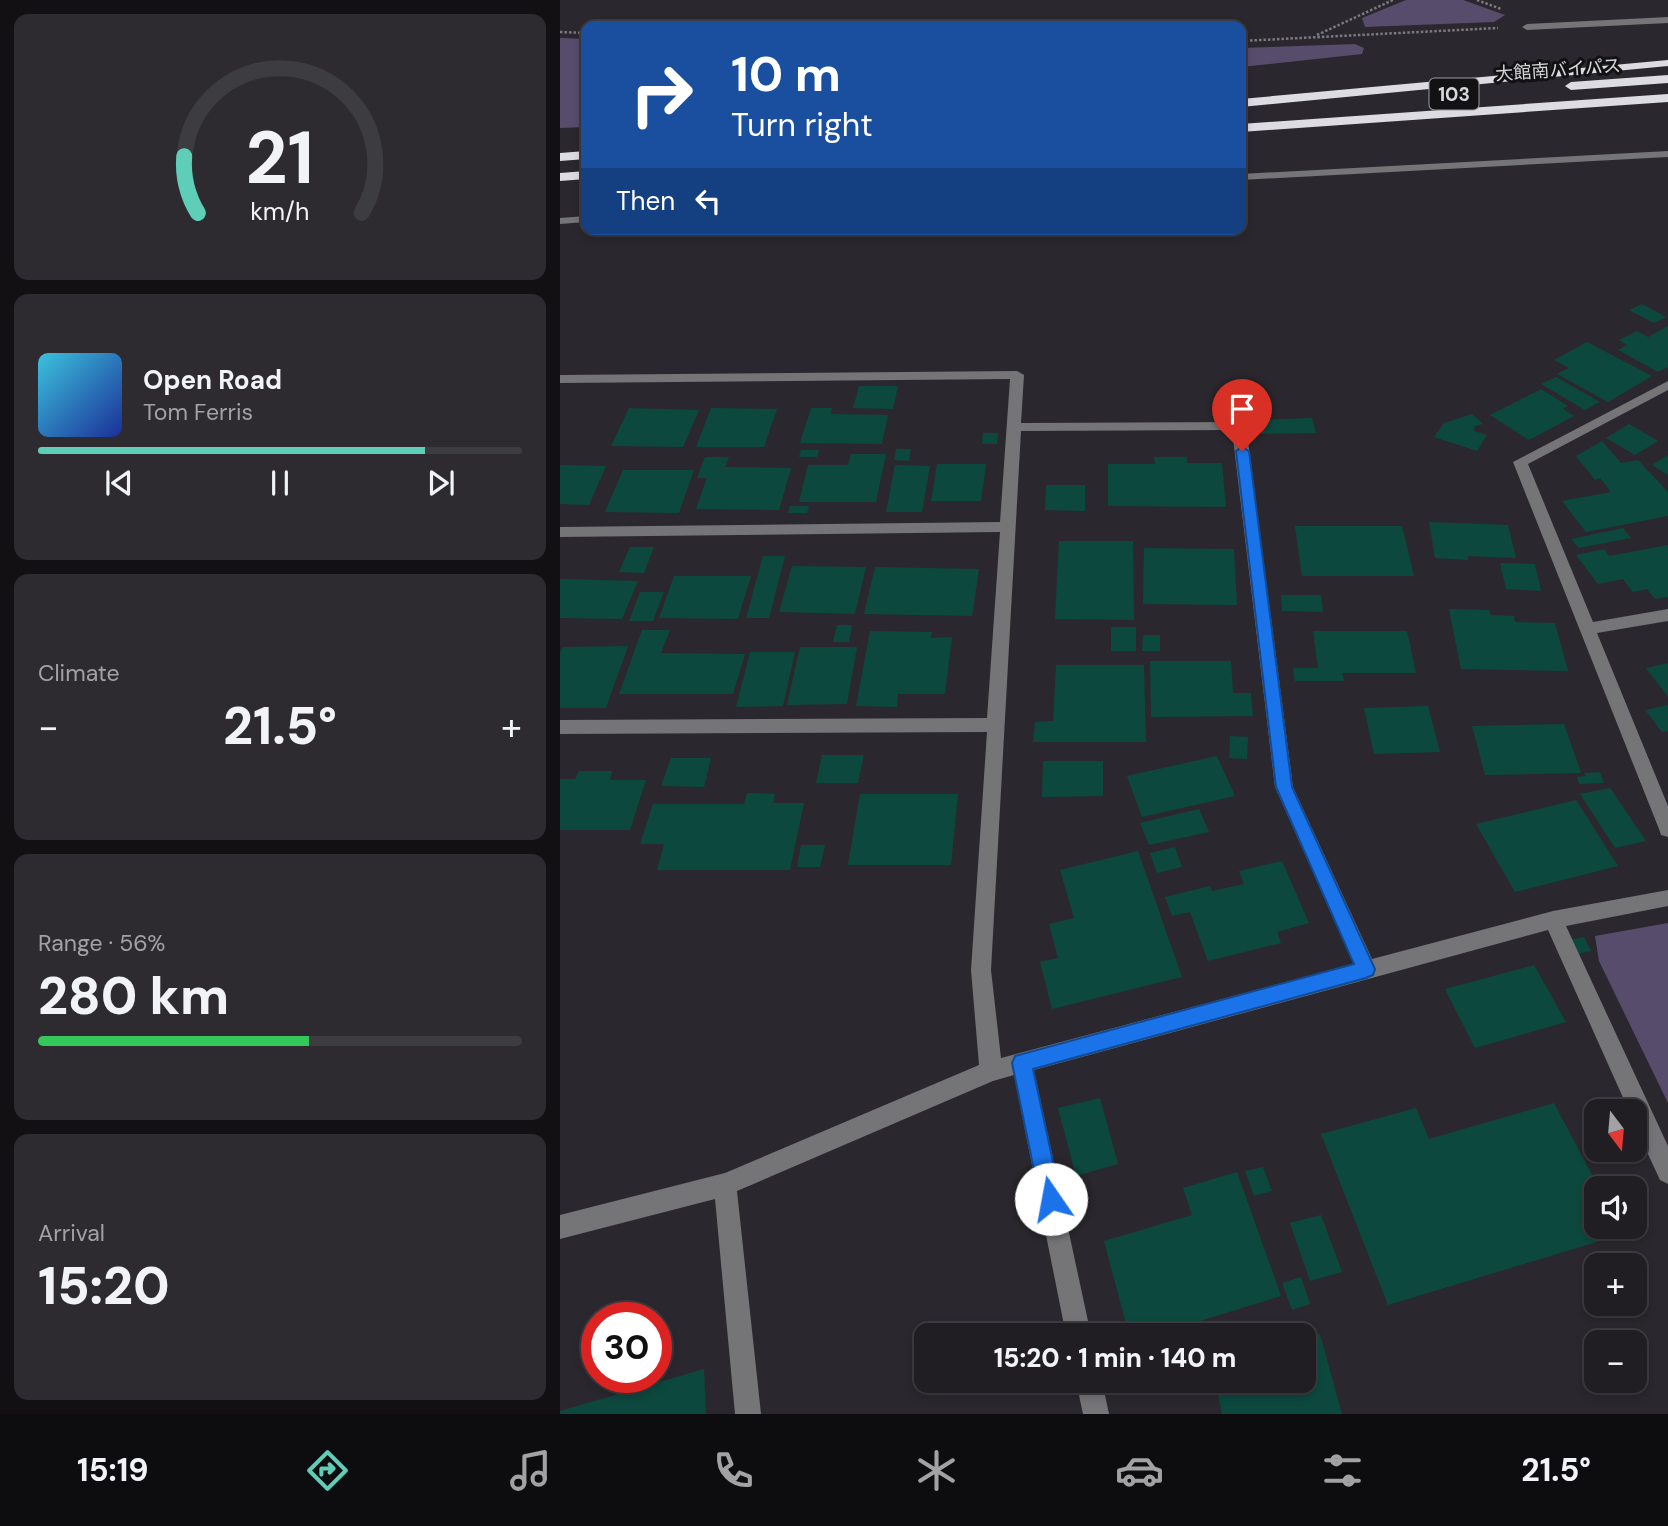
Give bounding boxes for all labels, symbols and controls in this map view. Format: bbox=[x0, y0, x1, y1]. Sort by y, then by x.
text: 10 m bbox=[731, 42, 841, 106]
icon: right bbox=[616, 49, 707, 140]
street label: 大館南バイパス bbox=[1494, 54, 1622, 86]
road number: 103 bbox=[1430, 78, 1478, 110]
text: Turn right bbox=[731, 104, 873, 146]
text: 21 bbox=[246, 111, 314, 206]
icon: left bbox=[689, 182, 727, 220]
text: Then bbox=[616, 184, 675, 218]
text: km/h bbox=[250, 195, 310, 228]
text: Open Road bbox=[143, 363, 282, 397]
pin bbox=[1212, 379, 1272, 451]
icon: arrive bbox=[1223, 390, 1261, 428]
text: Tom Ferris bbox=[143, 397, 253, 427]
icon: previous bbox=[100, 464, 138, 502]
icon: pause bbox=[261, 464, 299, 502]
icon: next bbox=[422, 464, 460, 502]
text: Climate bbox=[38, 658, 120, 688]
text: 21.5° bbox=[223, 692, 337, 760]
text: − bbox=[38, 702, 59, 752]
text: + bbox=[501, 702, 522, 752]
text: Range · 56% bbox=[38, 928, 165, 958]
text: 280 km bbox=[38, 962, 229, 1030]
north arrow bbox=[1584, 1099, 1647, 1162]
map controls bbox=[1584, 1099, 1647, 1393]
position arrow bbox=[1014, 1162, 1088, 1236]
button: sound bbox=[1584, 1176, 1647, 1239]
text: Arrival bbox=[38, 1218, 105, 1248]
text: 15:20 bbox=[38, 1252, 170, 1320]
button: + bbox=[1584, 1253, 1647, 1316]
speed limit sign: 30 bbox=[581, 1302, 672, 1393]
button: − bbox=[1584, 1330, 1647, 1393]
text: 15:20 · 1 min · 140 m bbox=[994, 1341, 1236, 1375]
icon: directions bbox=[303, 1446, 352, 1495]
icon: music bbox=[506, 1446, 555, 1495]
icon: phone bbox=[709, 1446, 758, 1495]
icon: climate bbox=[912, 1446, 961, 1495]
icon: car bbox=[1115, 1446, 1164, 1495]
icon: filters bbox=[1318, 1446, 1367, 1495]
text: 15:19 bbox=[77, 1449, 149, 1491]
text: 21.5° bbox=[1521, 1449, 1591, 1491]

